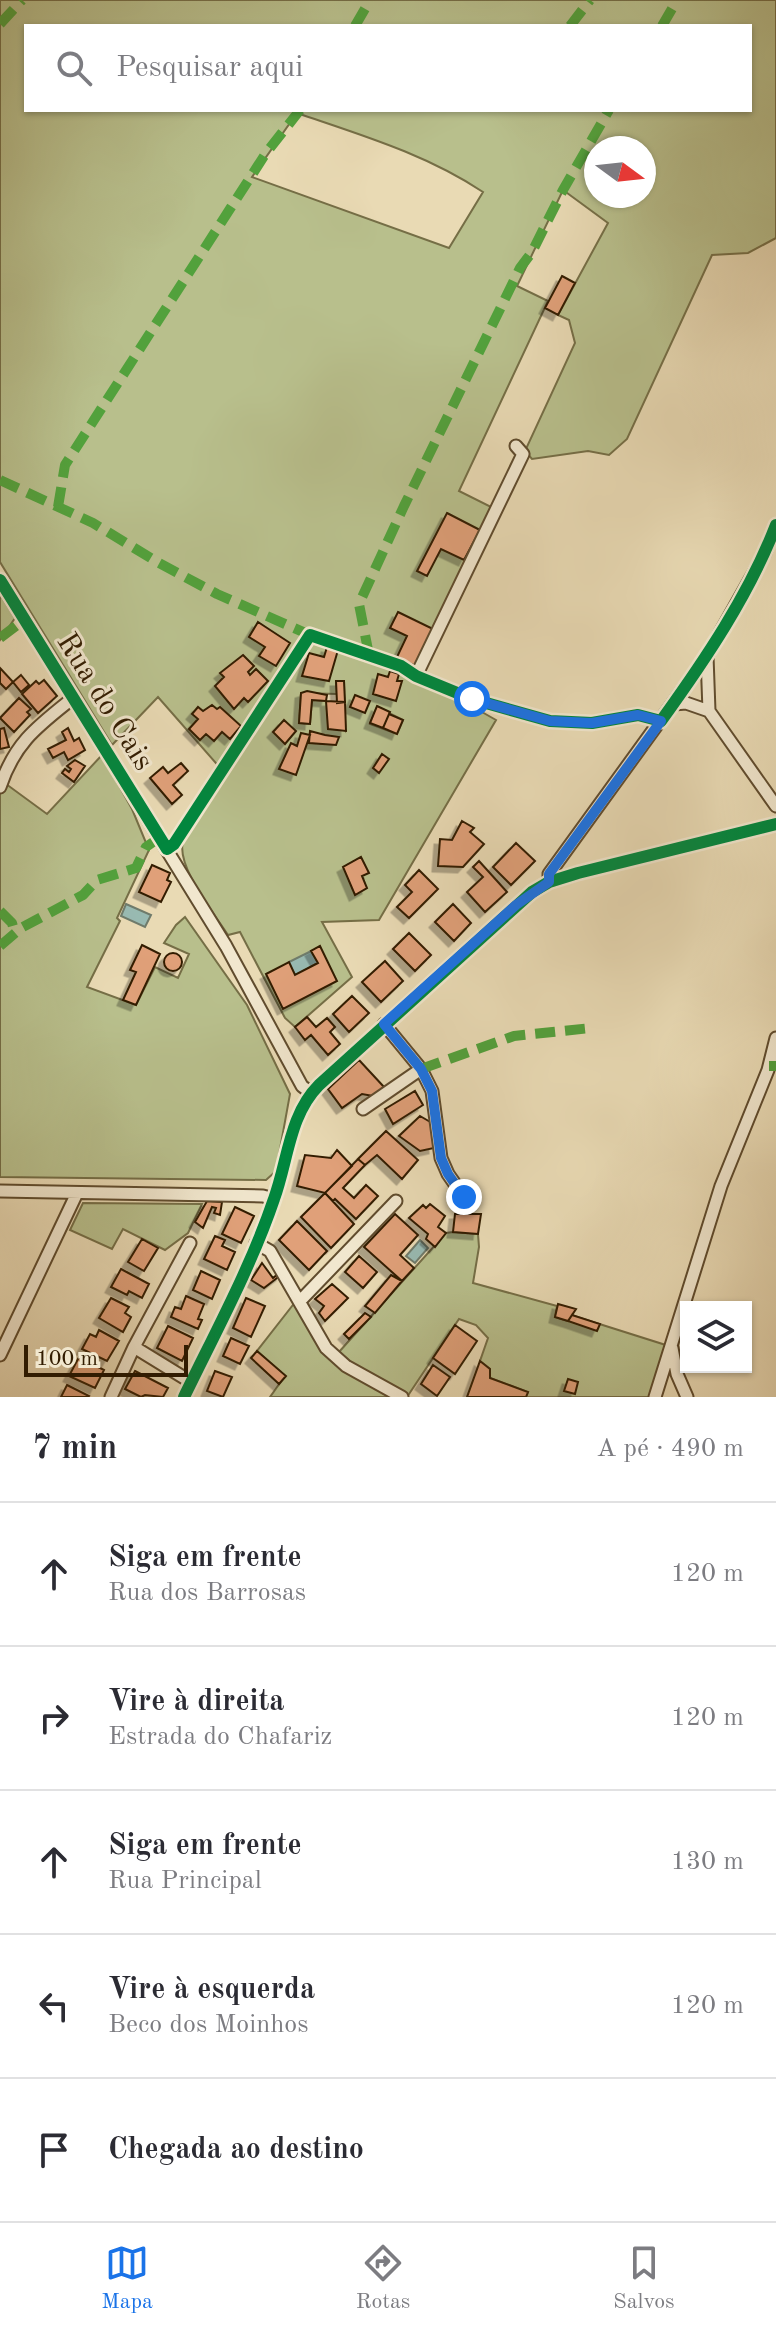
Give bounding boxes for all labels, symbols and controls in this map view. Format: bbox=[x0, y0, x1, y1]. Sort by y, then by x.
search box bbox=[24, 24, 752, 112]
icon: search bbox=[52, 46, 96, 90]
text: Pesquisar aqui bbox=[116, 53, 303, 83]
north arrow bbox=[584, 136, 656, 208]
street label: Rua do Cais bbox=[50, 628, 158, 776]
route start bbox=[454, 681, 490, 717]
route end bbox=[446, 1179, 482, 1215]
map controls bbox=[680, 1301, 752, 1373]
button: layers bbox=[680, 1301, 752, 1373]
scale bar bbox=[24, 1341, 188, 1377]
text: 100 m bbox=[36, 1348, 98, 1370]
text: 7 min bbox=[32, 1432, 117, 1466]
text: A pé · 490 m bbox=[596, 1436, 744, 1462]
text: Siga em frente bbox=[108, 1543, 302, 1573]
icon: ahead bbox=[32, 1552, 76, 1596]
text: 120 m bbox=[671, 1561, 744, 1587]
text: Rua dos Barrosas bbox=[108, 1580, 306, 1606]
text: Vire à direita bbox=[108, 1687, 285, 1717]
icon: right bbox=[32, 1696, 76, 1740]
text: 120 m bbox=[671, 1705, 744, 1731]
text: Estrada do Chafariz bbox=[108, 1724, 332, 1750]
text: Siga em frente bbox=[108, 1831, 302, 1861]
icon: ahead bbox=[32, 1840, 76, 1884]
text: 130 m bbox=[671, 1849, 744, 1875]
text: Rua Principal bbox=[108, 1868, 262, 1894]
text: Vire à esquerda bbox=[108, 1975, 315, 2005]
icon: left bbox=[32, 1984, 76, 2028]
text: 120 m bbox=[671, 1993, 744, 2019]
text: Beco dos Moinhos bbox=[108, 2012, 309, 2038]
icon: arrive bbox=[32, 2128, 76, 2172]
text: Chegada ao destino bbox=[108, 2135, 364, 2165]
tab: Mapa bbox=[101, 2241, 153, 2316]
tab: Rotas bbox=[356, 2241, 410, 2316]
tab: Salvos bbox=[613, 2241, 675, 2316]

